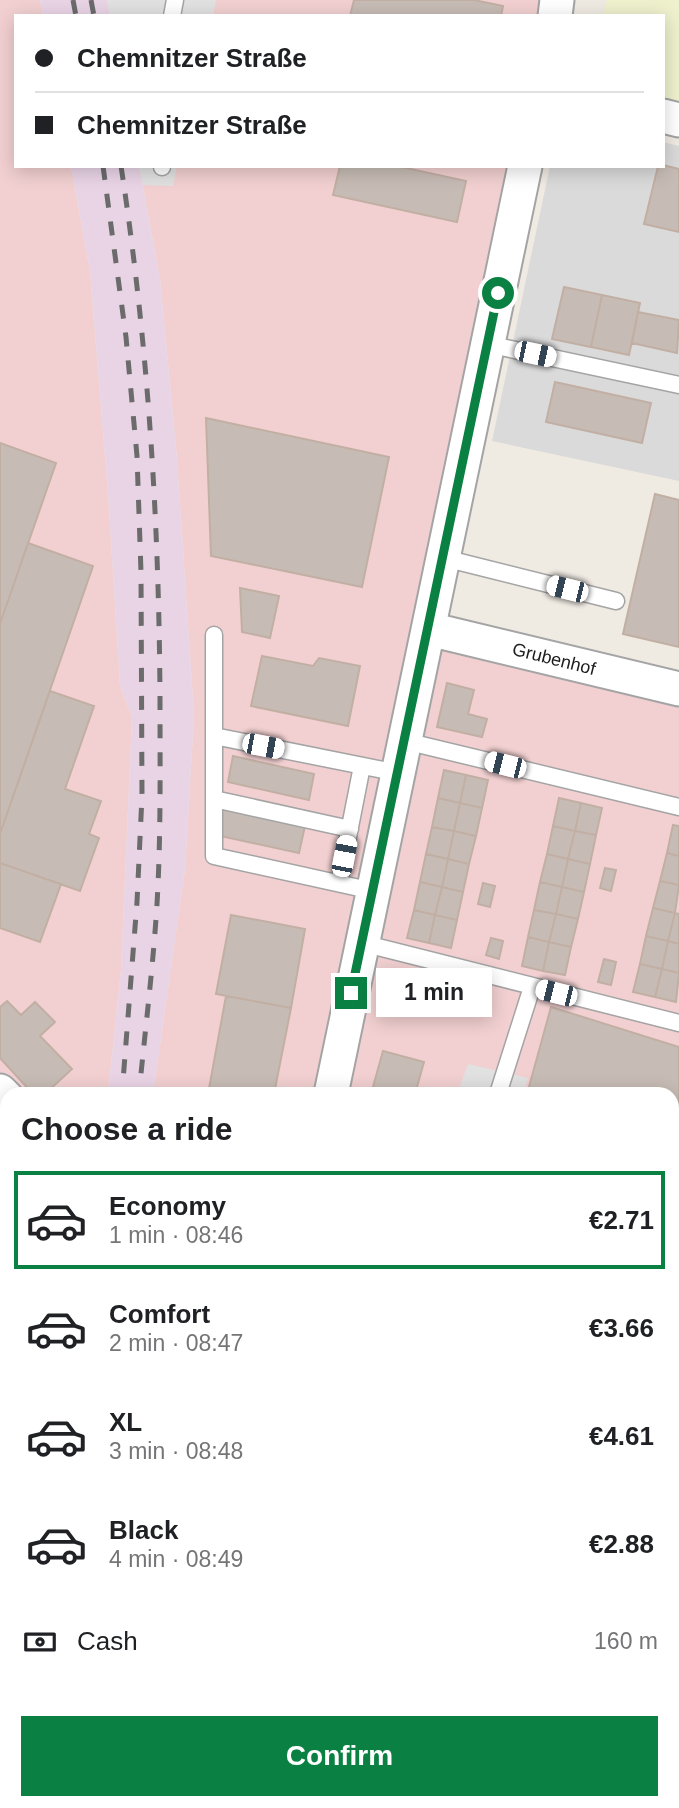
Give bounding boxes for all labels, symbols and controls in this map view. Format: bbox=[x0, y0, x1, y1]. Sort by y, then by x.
text: Chemnitzer Straße bbox=[77, 43, 307, 73]
text: Chemnitzer Straße bbox=[77, 110, 307, 140]
route start bbox=[482, 277, 514, 309]
car bbox=[513, 339, 558, 369]
car bbox=[545, 574, 590, 604]
street label: Grubenhof bbox=[510, 639, 599, 679]
car bbox=[241, 732, 286, 760]
car bbox=[483, 750, 528, 780]
car bbox=[330, 833, 359, 879]
callout: 1 min bbox=[376, 968, 491, 1018]
route end bbox=[335, 977, 367, 1009]
car bbox=[534, 978, 579, 1008]
text: 1 min bbox=[404, 979, 464, 1005]
text: Choose a ride bbox=[21, 1111, 233, 1147]
icon: car bbox=[25, 1189, 88, 1252]
text: Economy bbox=[109, 1191, 226, 1221]
text: €2.71 bbox=[589, 1205, 654, 1235]
text: 1 min · 08:46 bbox=[109, 1222, 243, 1248]
icon: car bbox=[25, 1297, 88, 1360]
text: Comfort bbox=[109, 1299, 210, 1329]
text: €3.66 bbox=[589, 1313, 654, 1343]
text: 2 min · 08:47 bbox=[109, 1330, 243, 1356]
icon: car bbox=[25, 1405, 88, 1468]
text: XL bbox=[109, 1407, 142, 1437]
text: €4.61 bbox=[589, 1421, 654, 1451]
text: 3 min · 08:48 bbox=[109, 1438, 243, 1464]
icon: car bbox=[25, 1513, 88, 1576]
text: Black bbox=[109, 1515, 178, 1545]
text: €2.88 bbox=[589, 1529, 654, 1559]
text: 4 min · 08:49 bbox=[109, 1546, 243, 1572]
icon: cash bbox=[21, 1623, 59, 1661]
text: Cash bbox=[77, 1626, 138, 1656]
text: 160 m bbox=[594, 1628, 658, 1654]
button: Confirm bbox=[21, 1716, 658, 1796]

